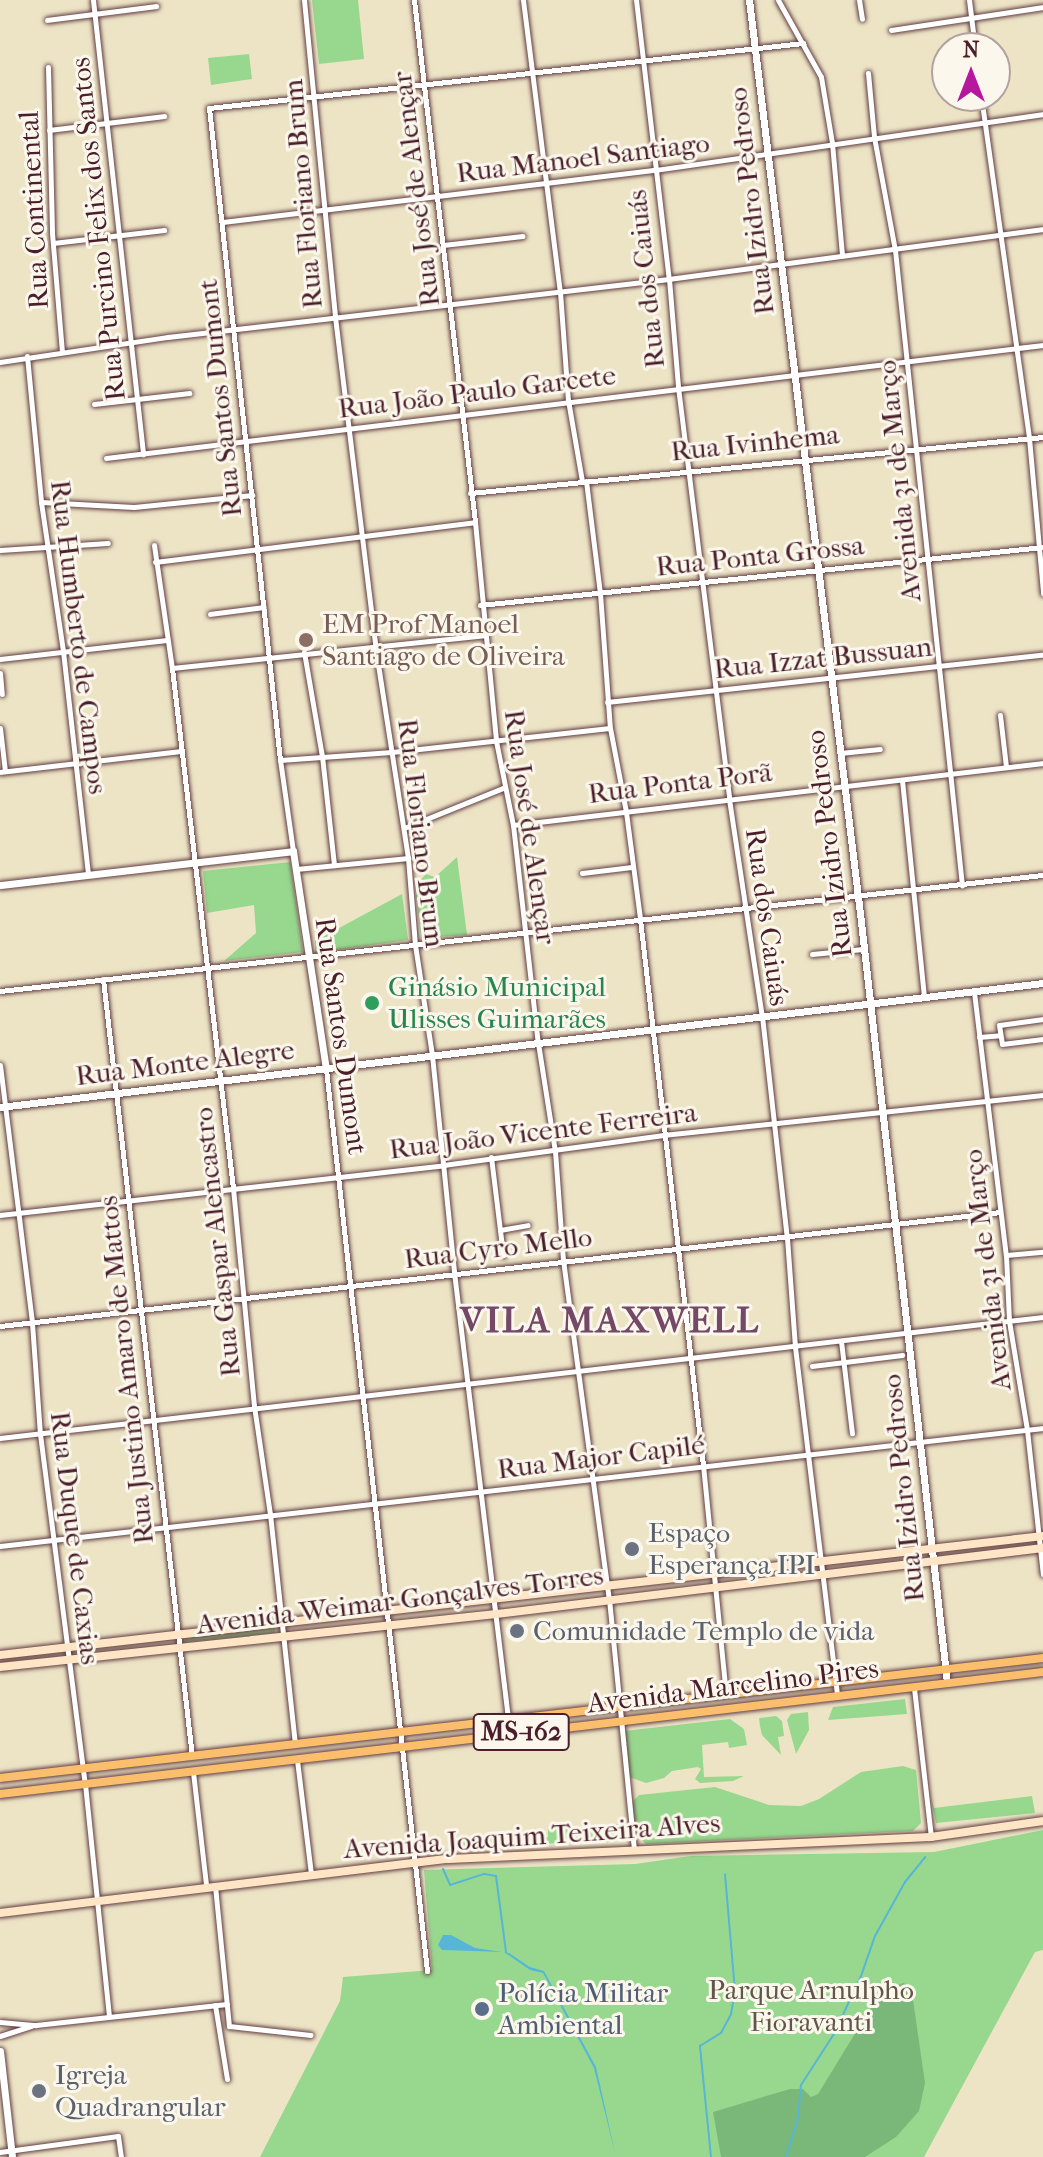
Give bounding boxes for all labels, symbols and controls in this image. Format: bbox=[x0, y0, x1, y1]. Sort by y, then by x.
north arrow bbox=[931, 32, 1011, 112]
text: N bbox=[963, 37, 979, 63]
street label: Rua Purcino Felix dos Santos bbox=[63, 56, 133, 402]
street label: Rua José de Alençar bbox=[385, 69, 447, 309]
street label: Rua Floriano Brum bbox=[276, 78, 330, 310]
street label: Rua Izidro Pedroso bbox=[720, 85, 782, 317]
street label: Rua Continental bbox=[12, 110, 56, 310]
street label: Rua Manoel Santiago bbox=[455, 126, 711, 190]
street label: Rua dos Caiuás bbox=[620, 188, 672, 370]
street label: Rua Santos Dumont bbox=[191, 277, 249, 519]
street label: Rua João Paulo Garcete bbox=[336, 358, 618, 426]
street label: Avenida 31 de Março bbox=[870, 358, 928, 604]
street label: Rua Ivinhema bbox=[669, 417, 841, 469]
street label: Rua Humberto de Campos bbox=[43, 478, 115, 796]
street label: Rua Ponta Grossa bbox=[654, 528, 866, 584]
place label: EM Prof Manoel Santiago de Oliveira bbox=[322, 607, 565, 673]
street label: Rua Izzat Bussuan bbox=[712, 630, 934, 686]
marker: EM Prof Manoel Santiago de Oliveira bbox=[297, 631, 315, 649]
street label: Rua José de Alençar bbox=[497, 707, 563, 947]
street label: Rua Floriano Brum bbox=[390, 717, 452, 949]
street label: Rua Izidro Pedroso bbox=[798, 728, 860, 960]
street label: Rua Ponta Porã bbox=[586, 755, 774, 811]
street label: Rua dos Caiuás bbox=[738, 826, 796, 1008]
street label: Rua Santos Dumont bbox=[308, 915, 374, 1157]
place label: Ginásio Municipal Ulisses Guimarães bbox=[388, 970, 606, 1036]
marker: Ginásio Municipal Ulisses Guimarães bbox=[363, 994, 381, 1012]
street label: Rua Monte Alegre bbox=[74, 1033, 296, 1093]
street label: Rua João Vicente Ferreira bbox=[387, 1095, 699, 1167]
street label: Rua Gaspar Alencastro bbox=[186, 1105, 248, 1379]
street label: Avenida 31 de Março bbox=[956, 1147, 1018, 1393]
street label: Rua Justino Amaro de Mattos bbox=[91, 1194, 161, 1546]
street label: Rua Cyro Mello bbox=[402, 1220, 594, 1276]
district label: VILA MAXWELL bbox=[460, 1299, 760, 1343]
street label: Rua Izidro Pedroso bbox=[874, 1372, 932, 1604]
street label: Rua Duque de Caxias bbox=[43, 1409, 107, 1667]
street label: Rua Major Capilé bbox=[495, 1428, 707, 1486]
place label: Espaço Esperança IPI bbox=[648, 1516, 815, 1582]
marker: Espaço Esperança IPI bbox=[623, 1540, 641, 1558]
street label: Avenida Weimar Gonçalves Torres bbox=[195, 1558, 605, 1642]
place label: Comunidade Templo de vida bbox=[533, 1614, 874, 1648]
marker: Comunidade Templo de vida bbox=[508, 1622, 526, 1640]
street label: Avenida Marcelino Pires bbox=[585, 1651, 881, 1721]
road number: MS-162 bbox=[471, 1710, 571, 1754]
street label: Avenida Joaquim Teixeira Alves bbox=[343, 1806, 721, 1866]
park label: Parque Arnulpho Fioravanti bbox=[708, 1973, 914, 2039]
place label: Polícia Militar Ambiental bbox=[498, 1976, 668, 2042]
marker: Polícia Militar Ambiental bbox=[473, 2000, 491, 2018]
place label: Igreja Quadrangular bbox=[55, 2058, 226, 2124]
marker: Igreja Quadrangular bbox=[30, 2082, 48, 2100]

